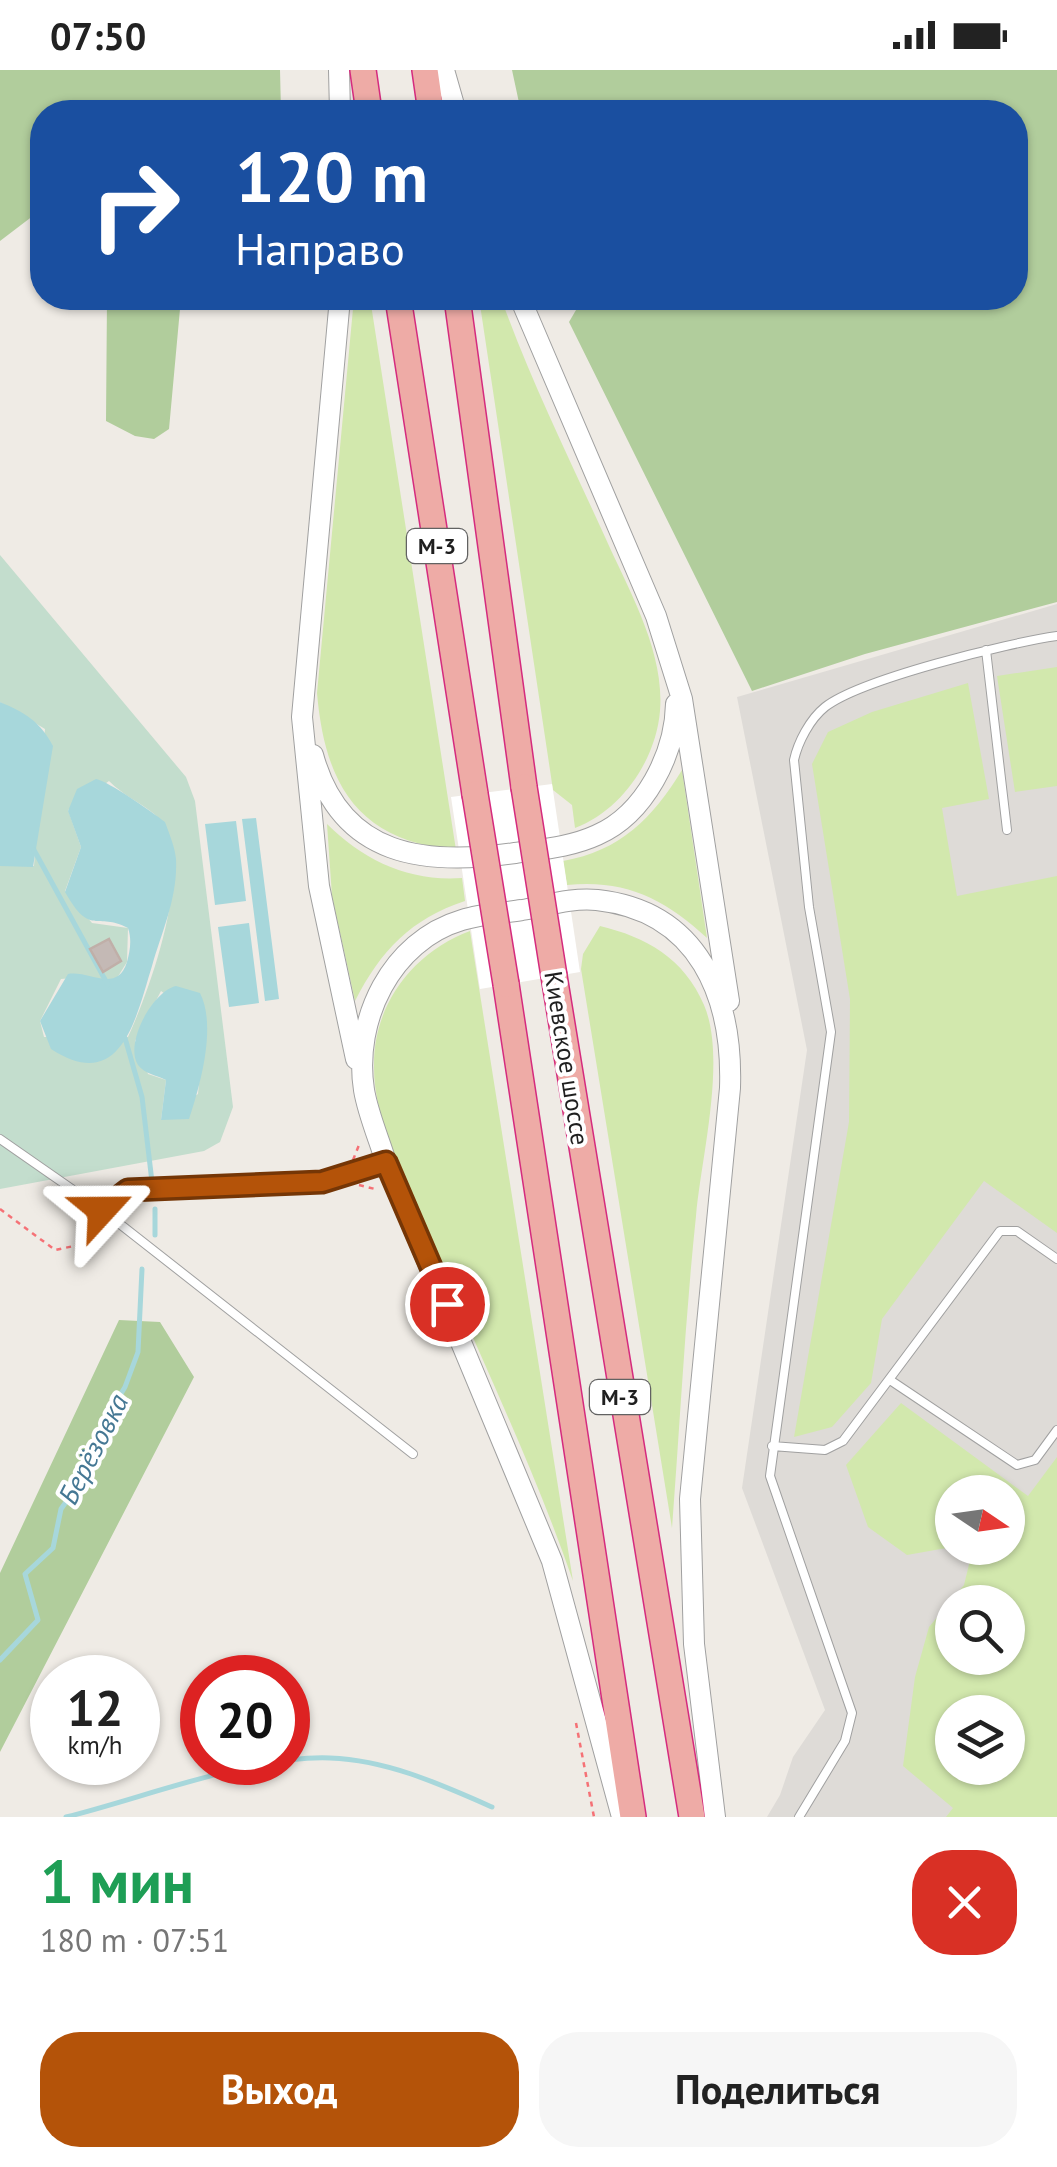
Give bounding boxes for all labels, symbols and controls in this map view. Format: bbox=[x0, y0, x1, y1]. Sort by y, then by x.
text: 07:50 bbox=[50, 11, 146, 60]
text: 120 m bbox=[235, 131, 428, 221]
icon: right bbox=[70, 140, 200, 270]
text: Направо bbox=[235, 219, 405, 277]
road number: М-3 bbox=[407, 529, 467, 563]
street label: Киевское шоссе bbox=[537, 969, 597, 1147]
position arrow bbox=[50, 1158, 154, 1262]
pin bbox=[405, 1262, 490, 1347]
icon: arrive bbox=[420, 1277, 475, 1332]
road number: М-3 bbox=[590, 1380, 650, 1414]
water label: Берёзовка bbox=[49, 1387, 136, 1510]
north arrow bbox=[935, 1475, 1025, 1565]
map controls bbox=[935, 1475, 1025, 1785]
button: search bbox=[935, 1585, 1025, 1675]
speed limit sign: 20 bbox=[180, 1655, 310, 1785]
text: 12 bbox=[67, 1675, 123, 1740]
button: layers bbox=[935, 1695, 1025, 1785]
text: km/h bbox=[68, 1729, 122, 1761]
text: 1 мин bbox=[40, 1842, 194, 1920]
button: close bbox=[912, 1850, 1017, 1955]
text: 180 m · 07:51 bbox=[40, 1919, 229, 1961]
button: Выход bbox=[40, 2032, 519, 2147]
button: Поделиться bbox=[539, 2032, 1017, 2147]

